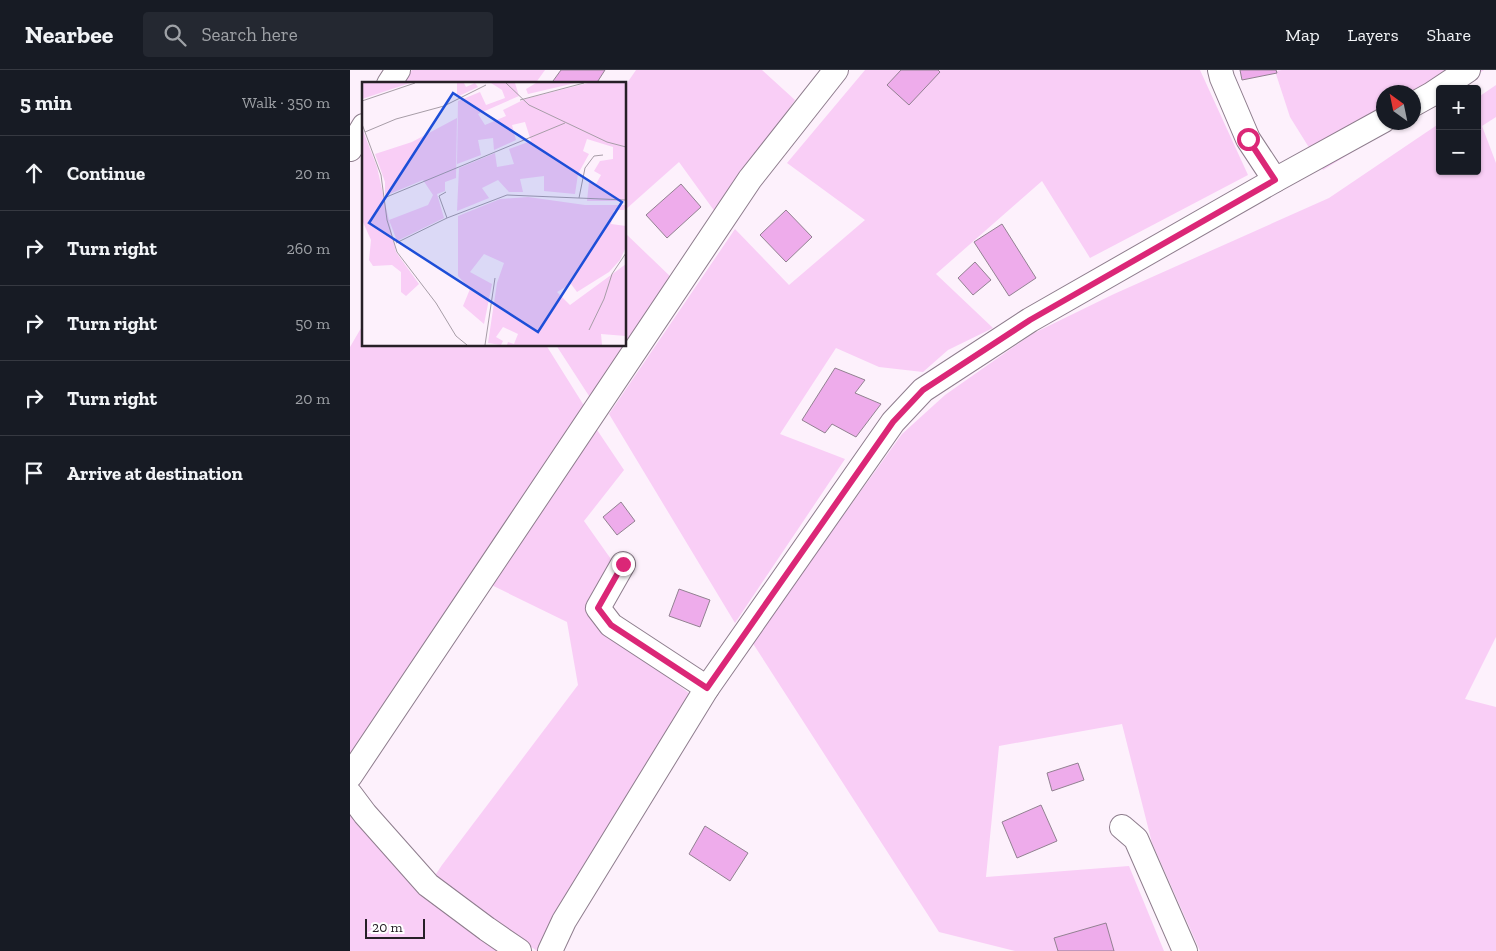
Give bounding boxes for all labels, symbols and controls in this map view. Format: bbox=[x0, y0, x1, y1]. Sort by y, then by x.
search box bbox=[143, 12, 493, 57]
text: Nearbee bbox=[25, 20, 113, 49]
icon: search bbox=[161, 21, 189, 49]
text: Search here bbox=[201, 23, 298, 46]
text: Map bbox=[1285, 24, 1320, 46]
text: Layers bbox=[1348, 24, 1399, 46]
text: Share bbox=[1427, 24, 1471, 46]
inset map bbox=[362, 82, 626, 346]
north arrow bbox=[1376, 85, 1421, 130]
map controls bbox=[1436, 85, 1481, 175]
button: + bbox=[1436, 85, 1481, 130]
text: 5 min bbox=[20, 90, 72, 115]
text: Walk · 350 m bbox=[242, 93, 330, 112]
route start bbox=[1237, 128, 1260, 151]
button: − bbox=[1436, 130, 1481, 175]
icon: ahead bbox=[20, 159, 48, 187]
text: Continue bbox=[67, 162, 145, 185]
text: 20 m bbox=[295, 164, 330, 183]
icon: right bbox=[20, 234, 48, 262]
text: Turn right bbox=[67, 237, 157, 260]
text: 260 m bbox=[287, 239, 330, 258]
icon: right bbox=[20, 309, 48, 337]
text: Turn right bbox=[67, 312, 157, 335]
text: 50 m bbox=[295, 314, 330, 333]
icon: right bbox=[20, 384, 48, 412]
text: Turn right bbox=[67, 387, 157, 410]
text: 20 m bbox=[295, 389, 330, 408]
icon: arrive bbox=[20, 459, 48, 487]
text: Arrive at destination bbox=[67, 462, 243, 485]
route end bbox=[612, 553, 635, 576]
scale bar bbox=[365, 916, 425, 939]
text: 20 m bbox=[372, 919, 403, 936]

